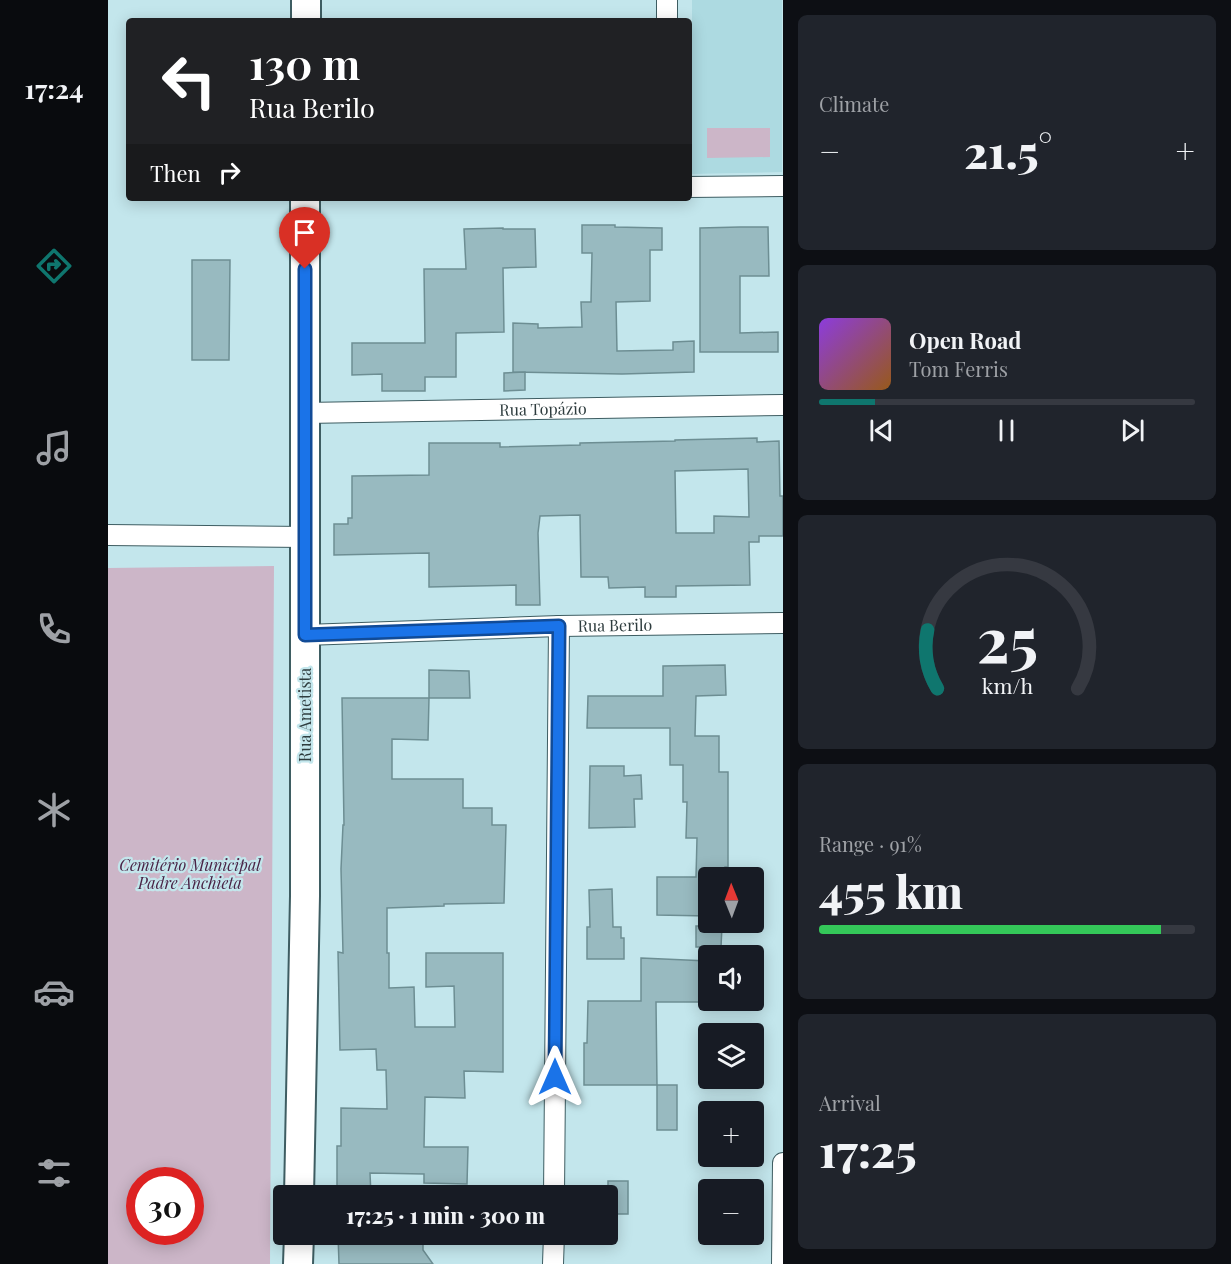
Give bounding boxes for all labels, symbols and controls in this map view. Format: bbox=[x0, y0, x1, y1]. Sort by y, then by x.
text: 130 m bbox=[249, 35, 360, 91]
icon: left bbox=[150, 42, 228, 120]
text: 17:24 bbox=[25, 70, 83, 106]
text: Rua Berilo bbox=[249, 89, 375, 125]
text: Climate bbox=[819, 90, 889, 117]
text: 21.5° bbox=[964, 120, 1052, 180]
text: − bbox=[819, 128, 840, 172]
text: + bbox=[1176, 128, 1195, 172]
icon: right bbox=[213, 156, 246, 189]
text: Then bbox=[150, 158, 201, 188]
pin bbox=[279, 207, 330, 269]
icon: arrive bbox=[288, 216, 321, 249]
icon: directions bbox=[33, 245, 75, 287]
text: Open Road bbox=[909, 325, 1021, 355]
text: Tom Ferris bbox=[909, 355, 1008, 382]
street label: Rua Topázio bbox=[499, 397, 587, 420]
icon: previous bbox=[865, 414, 898, 447]
icon: pause bbox=[990, 414, 1023, 447]
icon: next bbox=[1116, 414, 1149, 447]
icon: music bbox=[33, 427, 75, 469]
text: 25 bbox=[976, 595, 1038, 679]
icon: phone bbox=[33, 608, 75, 650]
street label: Rua Berilo bbox=[577, 614, 652, 636]
street label: Rua Ametista bbox=[294, 668, 315, 762]
text: km/h bbox=[981, 671, 1033, 699]
icon: climate bbox=[33, 789, 75, 831]
text: Range · 91% bbox=[819, 830, 922, 857]
park label: Cemitério Municipal Padre Anchieta bbox=[119, 854, 261, 893]
text: 455 km bbox=[819, 860, 963, 920]
north arrow bbox=[698, 867, 764, 933]
map controls bbox=[698, 867, 764, 1245]
button: sound bbox=[698, 945, 764, 1011]
icon: car bbox=[33, 971, 75, 1013]
button: layers bbox=[698, 1023, 764, 1089]
position arrow bbox=[523, 1045, 587, 1109]
text: Arrival bbox=[819, 1089, 881, 1116]
button: + bbox=[698, 1101, 764, 1167]
text: 17:25 bbox=[819, 1119, 917, 1179]
icon: filters bbox=[33, 1152, 75, 1194]
speed limit sign: 30 bbox=[126, 1167, 204, 1245]
button: − bbox=[698, 1179, 764, 1245]
text: 17:25 · 1 min · 300 m bbox=[346, 1200, 545, 1230]

